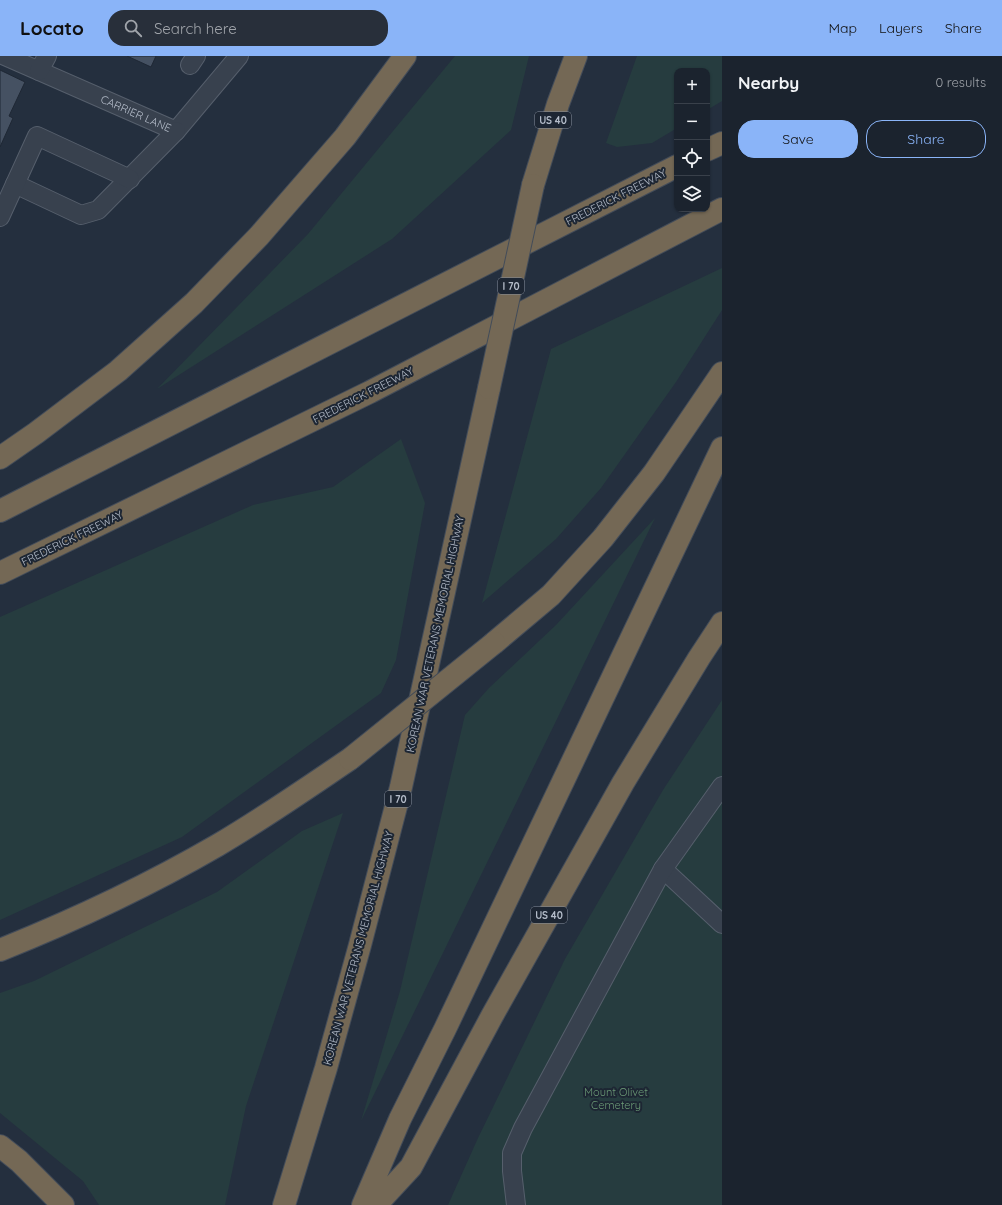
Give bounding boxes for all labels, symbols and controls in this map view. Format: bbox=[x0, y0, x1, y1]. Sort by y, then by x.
search box bbox=[108, 10, 388, 46]
text: Locato bbox=[20, 16, 84, 40]
icon: search bbox=[122, 17, 144, 39]
text: Search here bbox=[154, 19, 237, 38]
text: Map bbox=[828, 19, 857, 37]
text: Layers bbox=[879, 19, 923, 37]
text: Share bbox=[945, 19, 982, 37]
map controls bbox=[674, 68, 710, 212]
button: + bbox=[674, 68, 710, 104]
text: Nearby bbox=[738, 72, 799, 93]
text: 0 results bbox=[935, 74, 986, 90]
street label: CARRIER LANE bbox=[98, 92, 173, 135]
button: − bbox=[674, 104, 710, 140]
road number: US 40 bbox=[535, 112, 571, 128]
button: Save bbox=[738, 120, 858, 158]
button: Share bbox=[866, 120, 986, 158]
button: locate bbox=[674, 140, 710, 176]
street label: FREDERICK FREEWAY bbox=[563, 166, 669, 228]
button: layers bbox=[674, 176, 710, 212]
road number: I 70 bbox=[498, 278, 524, 294]
street label: FREDERICK FREEWAY bbox=[310, 364, 416, 426]
street label: FREDERICK FREEWAY bbox=[19, 507, 125, 569]
street label: KOREAN WAR VETERANS MEMORIAL HIGHWAY bbox=[403, 514, 467, 754]
road number: I 70 bbox=[385, 791, 411, 807]
street label: KOREAN WAR VETERANS MEMORIAL HIGHWAY bbox=[320, 829, 396, 1067]
road number: US 40 bbox=[531, 907, 567, 923]
park label: Mount Olivet Cemetery bbox=[584, 1085, 648, 1112]

